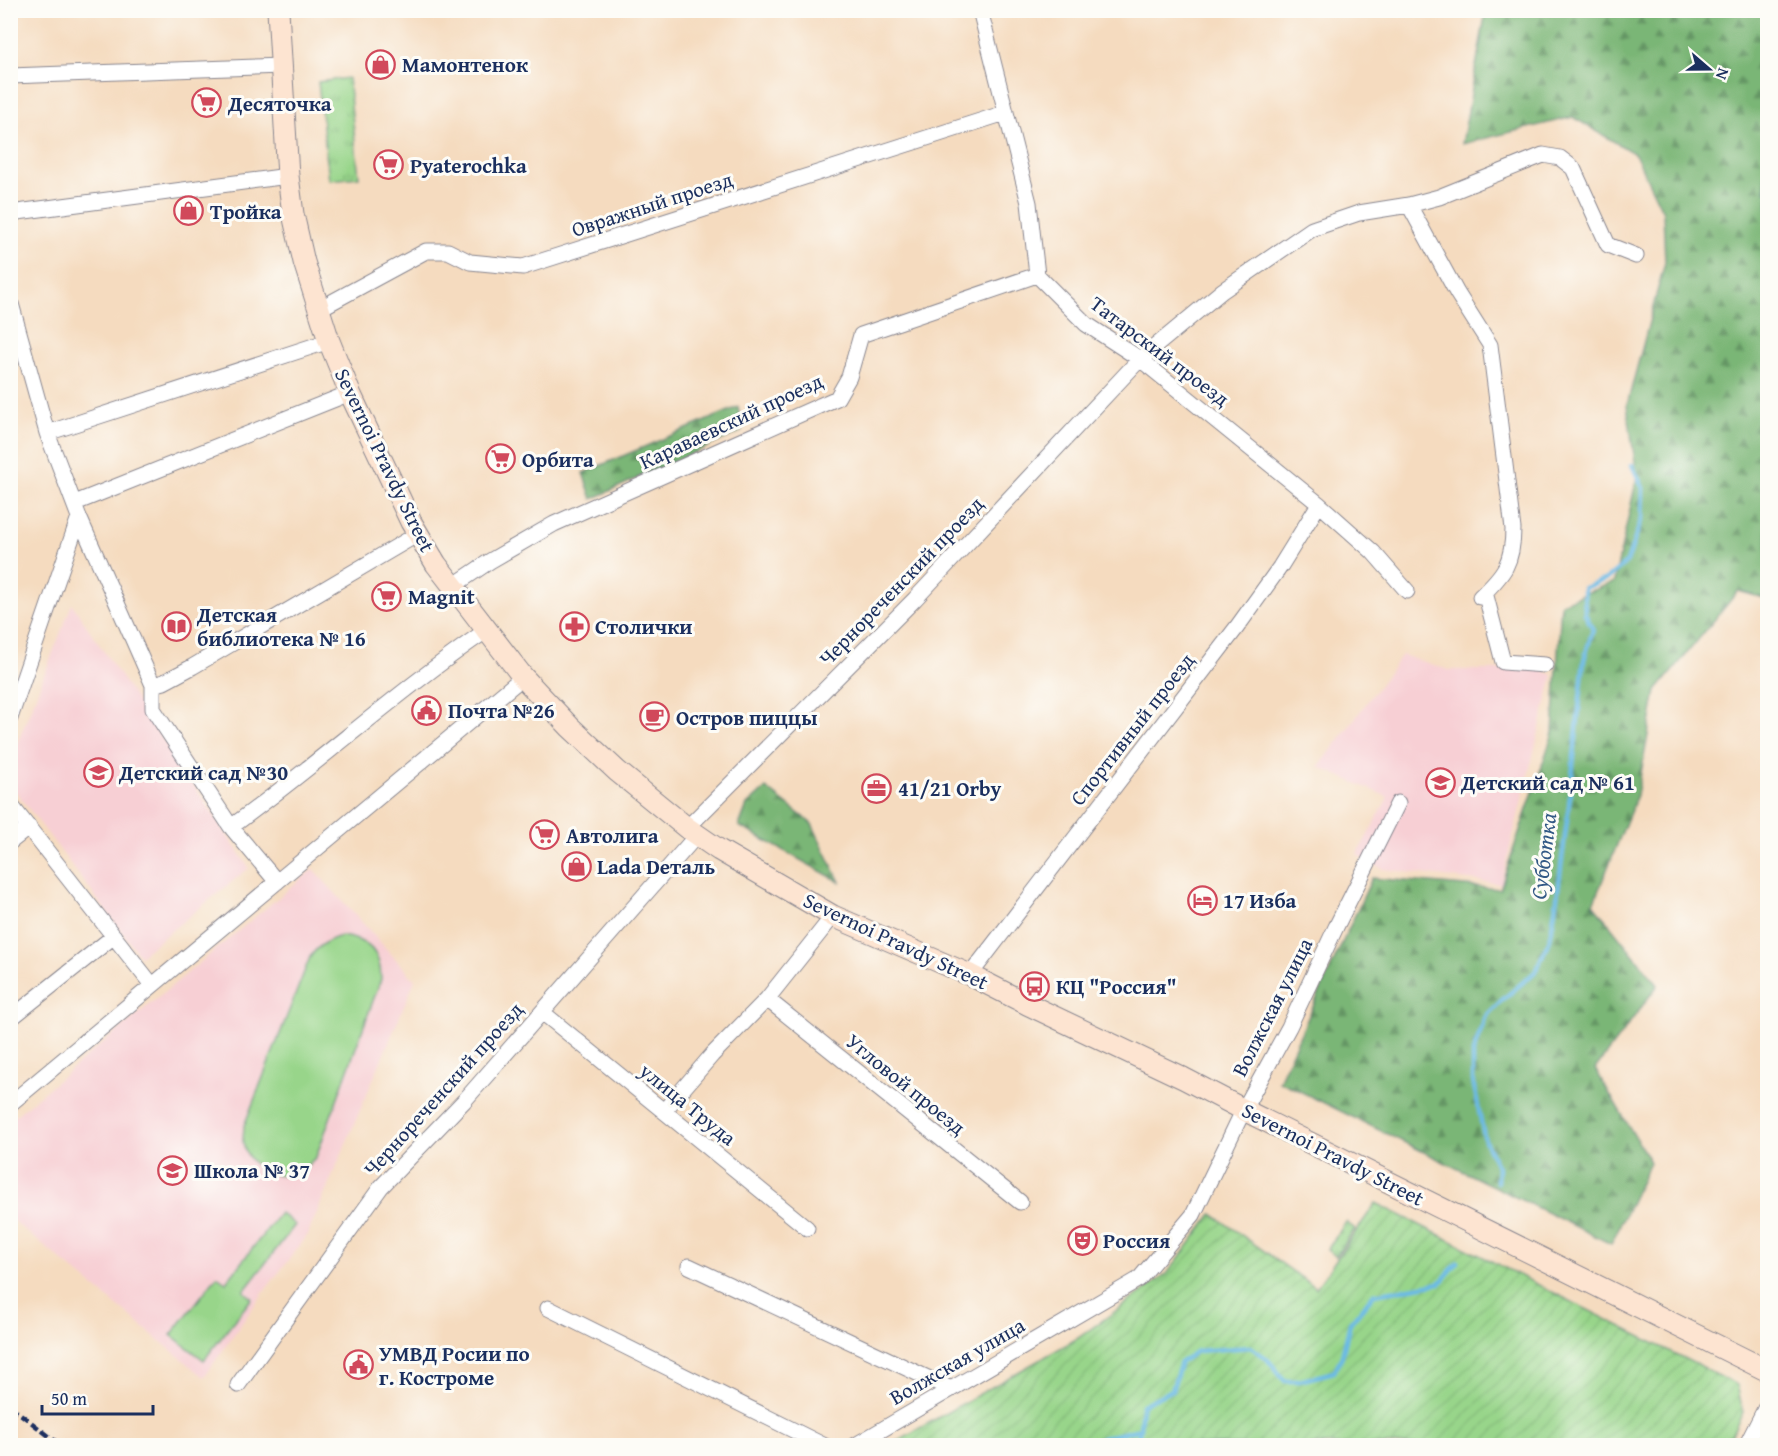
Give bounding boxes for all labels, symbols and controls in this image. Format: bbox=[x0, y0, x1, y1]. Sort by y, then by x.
north arrow bbox=[1679, 39, 1739, 99]
shop icon: Мамонтенок bbox=[365, 48, 397, 80]
place label: Мамонтенок bbox=[402, 49, 529, 80]
text: N bbox=[1710, 65, 1736, 84]
supermarket icon: Десяточка bbox=[191, 87, 223, 119]
place label: Десяточка bbox=[227, 88, 332, 119]
supermarket icon: Pyaterochka bbox=[373, 149, 405, 181]
place label: Pyaterochka bbox=[410, 150, 527, 181]
street label: Овражный проезд bbox=[567, 163, 737, 245]
shop icon: Тройка bbox=[173, 195, 205, 227]
place label: Тройка bbox=[210, 196, 282, 227]
street label: Татарский проезд bbox=[1084, 288, 1237, 414]
street label: Severnoi Pravdy Street bbox=[327, 363, 443, 558]
street label: Караваевский проезд bbox=[634, 365, 828, 477]
supermarket icon: Орбита bbox=[485, 443, 517, 475]
place label: Орбита bbox=[522, 444, 594, 475]
street label: Чернореченский проезд bbox=[812, 489, 991, 673]
supermarket icon: Magnit bbox=[371, 580, 403, 612]
place label: Magnit bbox=[408, 581, 475, 612]
place label: Детская библиотека № 16 bbox=[196, 599, 366, 654]
library icon: Детская библиотека № 16 bbox=[160, 610, 192, 642]
pharmacy icon: Столички bbox=[558, 610, 590, 642]
place label: Столички bbox=[595, 611, 692, 642]
street label: Спортивный проезд bbox=[1062, 646, 1202, 812]
public building icon: Почта №26 bbox=[411, 694, 443, 726]
place label: Почта №26 bbox=[448, 695, 555, 726]
cafe icon: Остров пиццы bbox=[639, 701, 671, 733]
place label: Остров пиццы bbox=[676, 702, 817, 733]
school or university icon: Детский сад №30 bbox=[82, 756, 114, 788]
place label: Детский сад №30 bbox=[118, 757, 288, 788]
school or university icon: Детский сад № 61 bbox=[1424, 766, 1456, 798]
place label: Детский сад № 61 bbox=[1460, 767, 1635, 798]
office icon: 41/21 Orby bbox=[861, 772, 893, 804]
place label: 41/21 Orby bbox=[898, 773, 1002, 804]
water label: Субботка bbox=[1522, 811, 1564, 901]
supermarket icon: Автолига bbox=[529, 819, 561, 851]
place label: Автолига bbox=[566, 820, 659, 851]
shop icon: Lada Dеталь bbox=[560, 850, 592, 882]
place label: Lada Dеталь bbox=[597, 851, 715, 882]
hotel icon: 17 Изба bbox=[1186, 884, 1218, 916]
street label: Severnoi Pravdy Street bbox=[798, 885, 994, 998]
place label: 17 Изба bbox=[1223, 885, 1297, 916]
street label: Волжская улица bbox=[1224, 932, 1320, 1082]
bus stop icon: КЦ "Россия" bbox=[1019, 970, 1051, 1002]
place label: КЦ "Россия" bbox=[1056, 971, 1177, 1002]
street label: Чернореченский проезд bbox=[356, 994, 530, 1183]
street label: Угловой проезд bbox=[839, 1026, 973, 1142]
street label: улица Труда bbox=[632, 1055, 743, 1153]
street label: Severnoi Pravdy Street bbox=[1236, 1095, 1430, 1214]
school or university icon: Школа № 37 bbox=[157, 1154, 189, 1186]
place label: Школа № 37 bbox=[194, 1155, 310, 1186]
theatre icon: Россия bbox=[1066, 1224, 1098, 1256]
place label: Россия bbox=[1103, 1225, 1170, 1256]
street label: Волжская улица bbox=[884, 1310, 1030, 1412]
place label: УМВД Росии по г. Костроме bbox=[379, 1338, 530, 1393]
public building icon: УМВД Росии по г. Костроме bbox=[342, 1349, 374, 1381]
scale bar bbox=[42, 1378, 153, 1416]
text: 50 m bbox=[51, 1385, 87, 1412]

